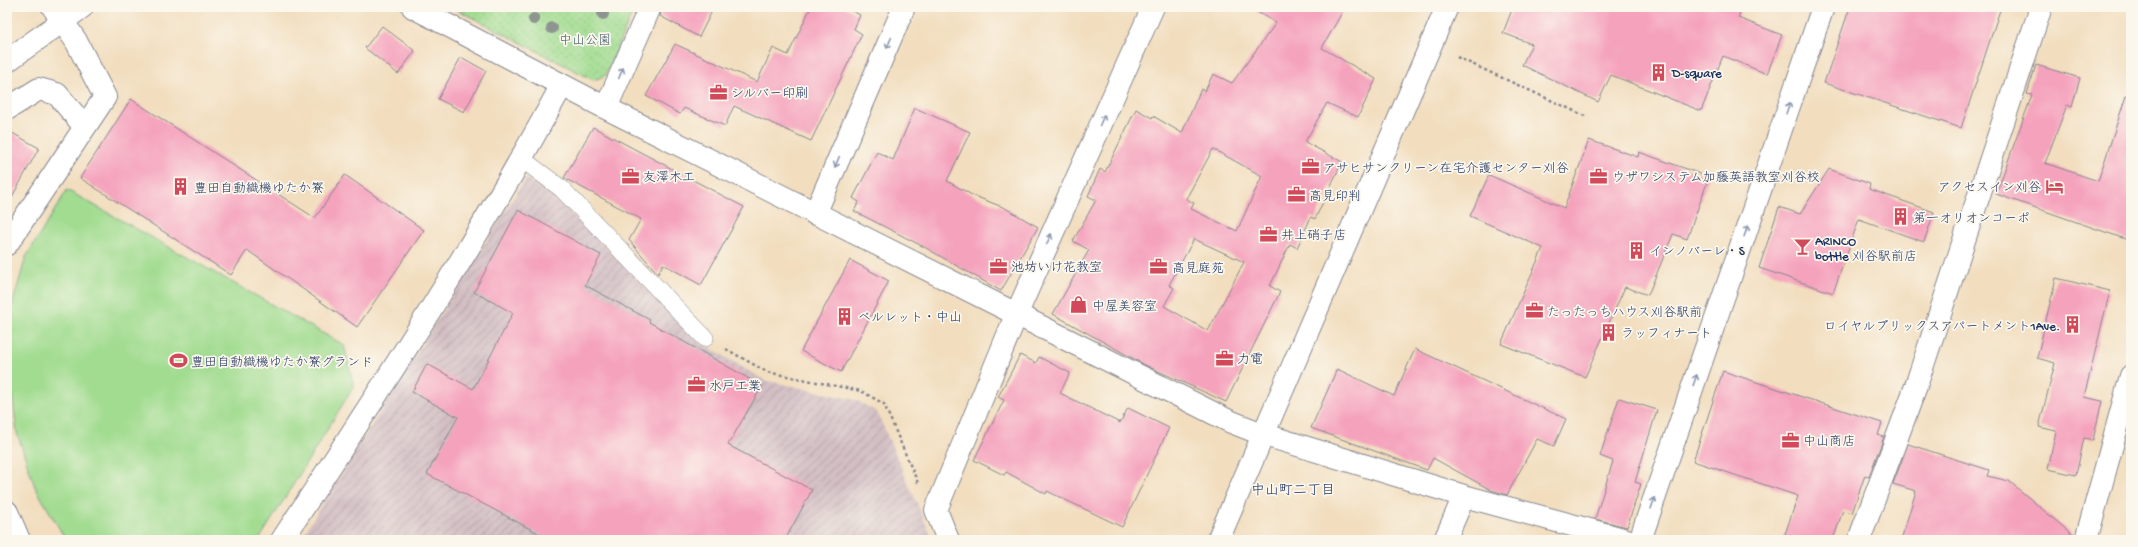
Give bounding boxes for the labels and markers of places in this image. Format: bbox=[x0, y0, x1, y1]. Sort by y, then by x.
building icon: D-square bbox=[1649, 62, 1669, 82]
place label: D-square bbox=[1671, 67, 1722, 82]
office icon: シルバー印刷 bbox=[708, 82, 728, 102]
place label: シルバー印刷 bbox=[731, 86, 808, 102]
office icon: アサヒサンクリーン在宅介護センター刈谷 bbox=[1300, 157, 1320, 177]
place label: アサヒサンクリーン在宅介護センター刈谷 bbox=[1323, 162, 1569, 177]
office icon: 友澤木工 bbox=[620, 166, 640, 186]
office icon: ウザワシステム加藤英語教室刈谷校 bbox=[1589, 166, 1609, 186]
place label: 友澤木工 bbox=[643, 170, 695, 186]
place label: ウザワシステム加藤英語教室刈谷校 bbox=[1612, 170, 1820, 186]
hotel icon: アクセスイン刈谷 bbox=[2044, 176, 2064, 196]
building icon: 豊田自動織機ゆたか寮 bbox=[171, 177, 191, 197]
place label: アクセスイン刈谷 bbox=[1938, 181, 2041, 196]
place label: 豊田自動織機ゆたか寮 bbox=[194, 182, 324, 197]
office icon: 高見印判 bbox=[1286, 185, 1306, 205]
place label: 高見印判 bbox=[1309, 189, 1361, 205]
building icon: 第一オリオンコーポ bbox=[1890, 207, 1910, 227]
place label: 第一オリオンコーポ bbox=[1913, 212, 2030, 227]
office icon: 井上硝子店 bbox=[1258, 224, 1278, 244]
place label: 井上硝子店 bbox=[1281, 229, 1346, 244]
place label: ARINCO bottle 刈谷駅前店 bbox=[1815, 235, 1917, 265]
bar icon: ARINCO bottle 刈谷駅前店 bbox=[1792, 237, 1812, 257]
building icon: インノバーレ・S bbox=[1626, 240, 1646, 260]
place label: インノバーレ・S bbox=[1649, 245, 1746, 260]
office icon: 池坊いけ花教室 bbox=[988, 256, 1008, 276]
office icon: 高見庭苑 bbox=[1149, 257, 1169, 277]
place label: 池坊いけ花教室 bbox=[1011, 261, 1102, 276]
place label: 高見庭苑 bbox=[1172, 261, 1224, 277]
shop icon: 中屋美容室 bbox=[1069, 295, 1089, 315]
place label: 中屋美容室 bbox=[1092, 299, 1157, 315]
office icon: たったっちハウス刈谷駅前 bbox=[1524, 301, 1544, 321]
place label: たったっちハウス刈谷駅前 bbox=[1547, 305, 1702, 321]
building icon: ベルレット・中山 bbox=[835, 306, 855, 326]
place label: ベルレット・中山 bbox=[858, 311, 962, 326]
building icon: ロイヤルブリックスアパートメント1Ave. bbox=[2063, 315, 2083, 335]
place label: ロイヤルブリックスアパートメント1Ave. bbox=[1824, 320, 2060, 335]
building icon: ラッフィナート bbox=[1598, 322, 1618, 342]
place label: ラッフィナート bbox=[1621, 327, 1712, 342]
office icon: 力電 bbox=[1214, 348, 1234, 368]
sports icon: 豊田自動織機ゆたか寮グランド bbox=[168, 351, 188, 371]
place label: 力電 bbox=[1237, 352, 1263, 368]
place label: 豊田自動織機ゆたか寮グランド bbox=[191, 356, 373, 371]
office icon: 水戸工業 bbox=[686, 375, 706, 395]
place label: 水戸工業 bbox=[709, 379, 761, 395]
office icon: 中山商店 bbox=[1780, 430, 1800, 450]
place label: 中山商店 bbox=[1803, 435, 1855, 450]

